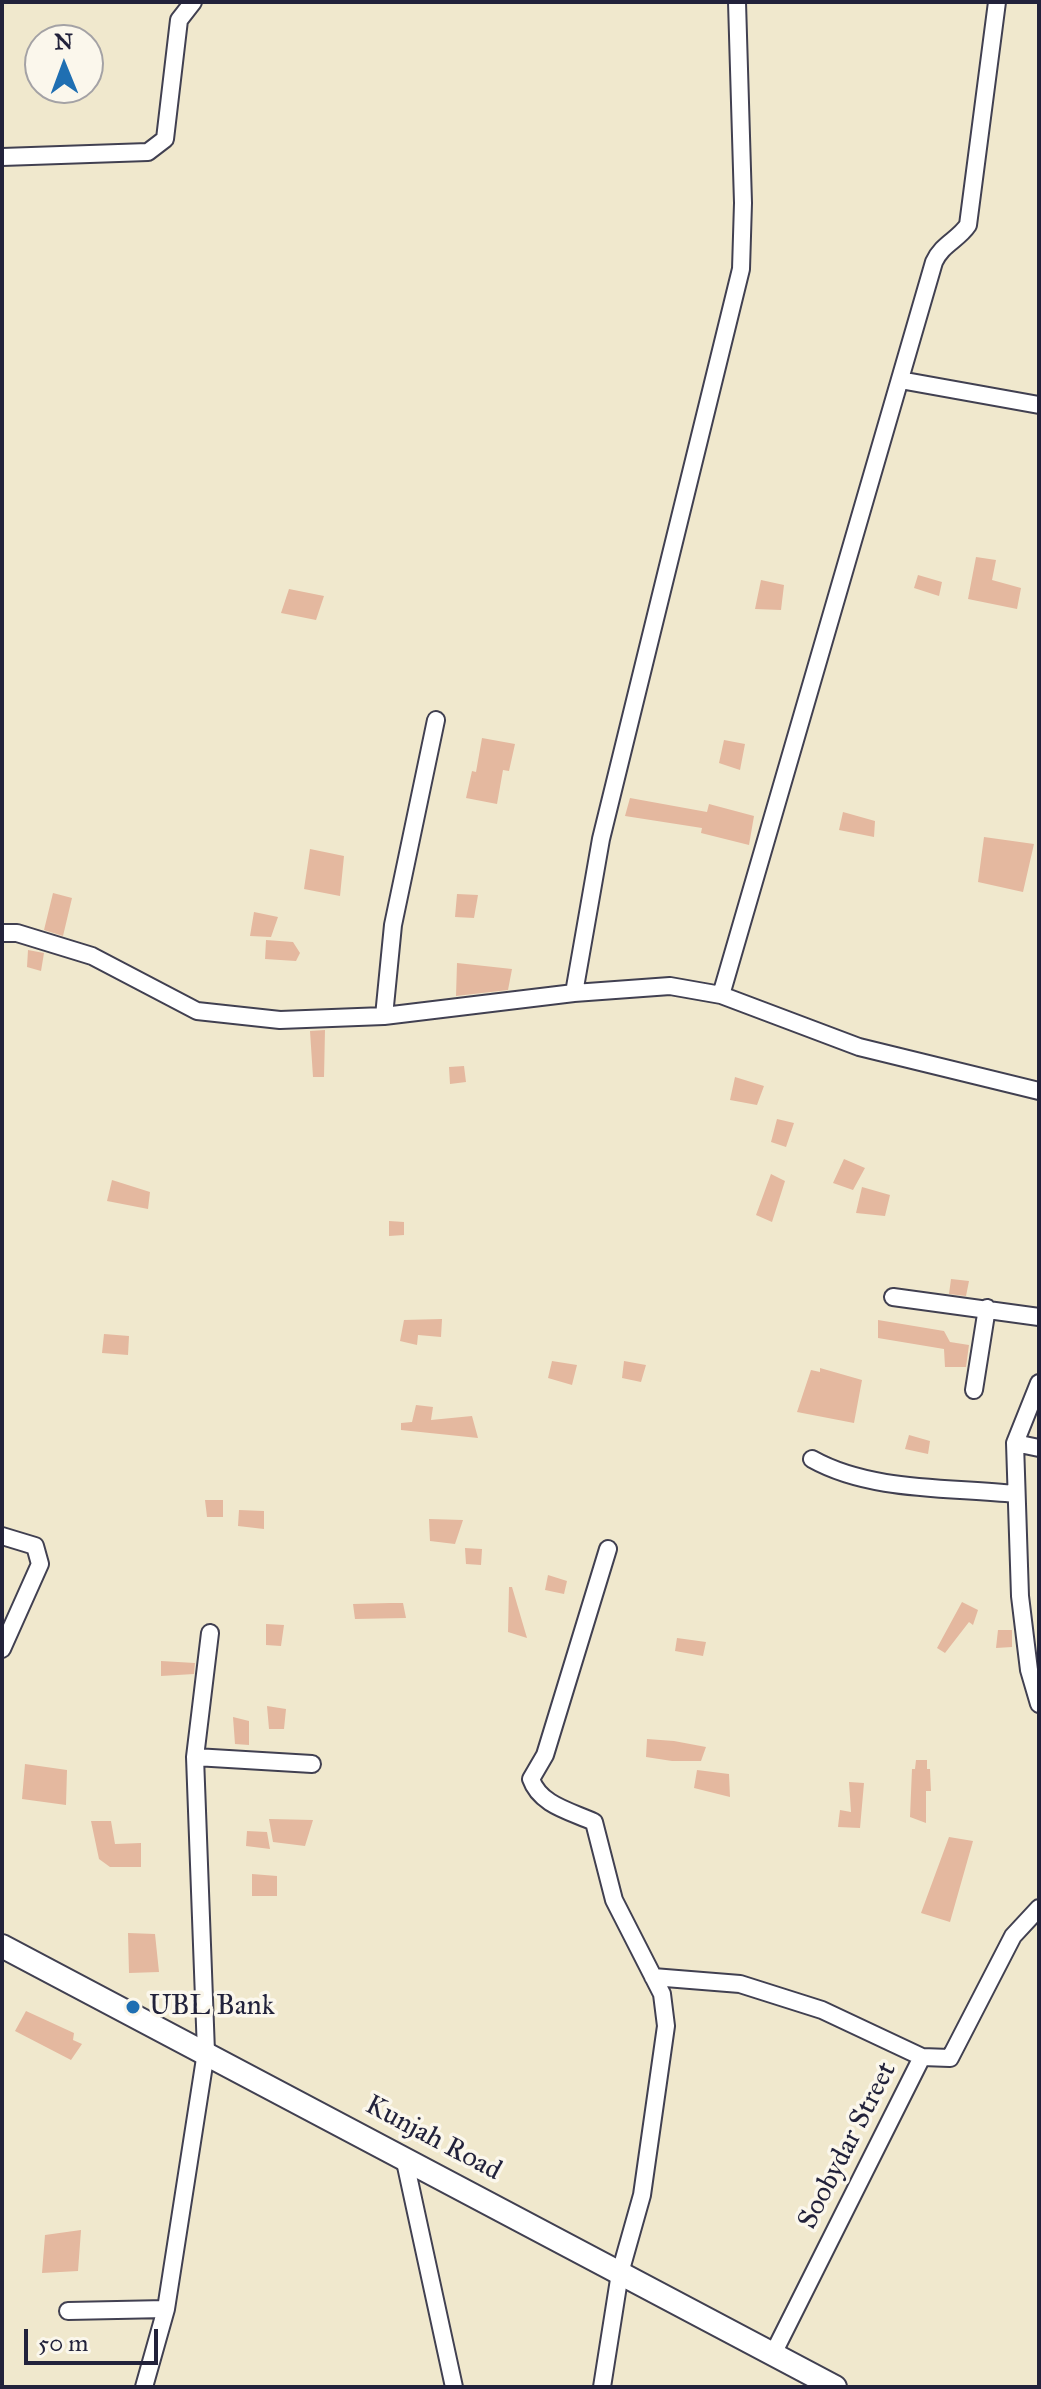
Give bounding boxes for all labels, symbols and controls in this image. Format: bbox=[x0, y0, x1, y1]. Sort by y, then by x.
north arrow bbox=[24, 24, 104, 104]
text: N bbox=[54, 28, 73, 55]
place label: UBL Bank bbox=[149, 1990, 275, 2024]
marker: UBL Bank bbox=[124, 1998, 142, 2016]
street label: Soobydar Street bbox=[792, 2057, 904, 2235]
street label: Kunjah Road bbox=[359, 2089, 507, 2189]
scale bar bbox=[28, 2313, 162, 2363]
text: 50 m bbox=[38, 2328, 88, 2358]

